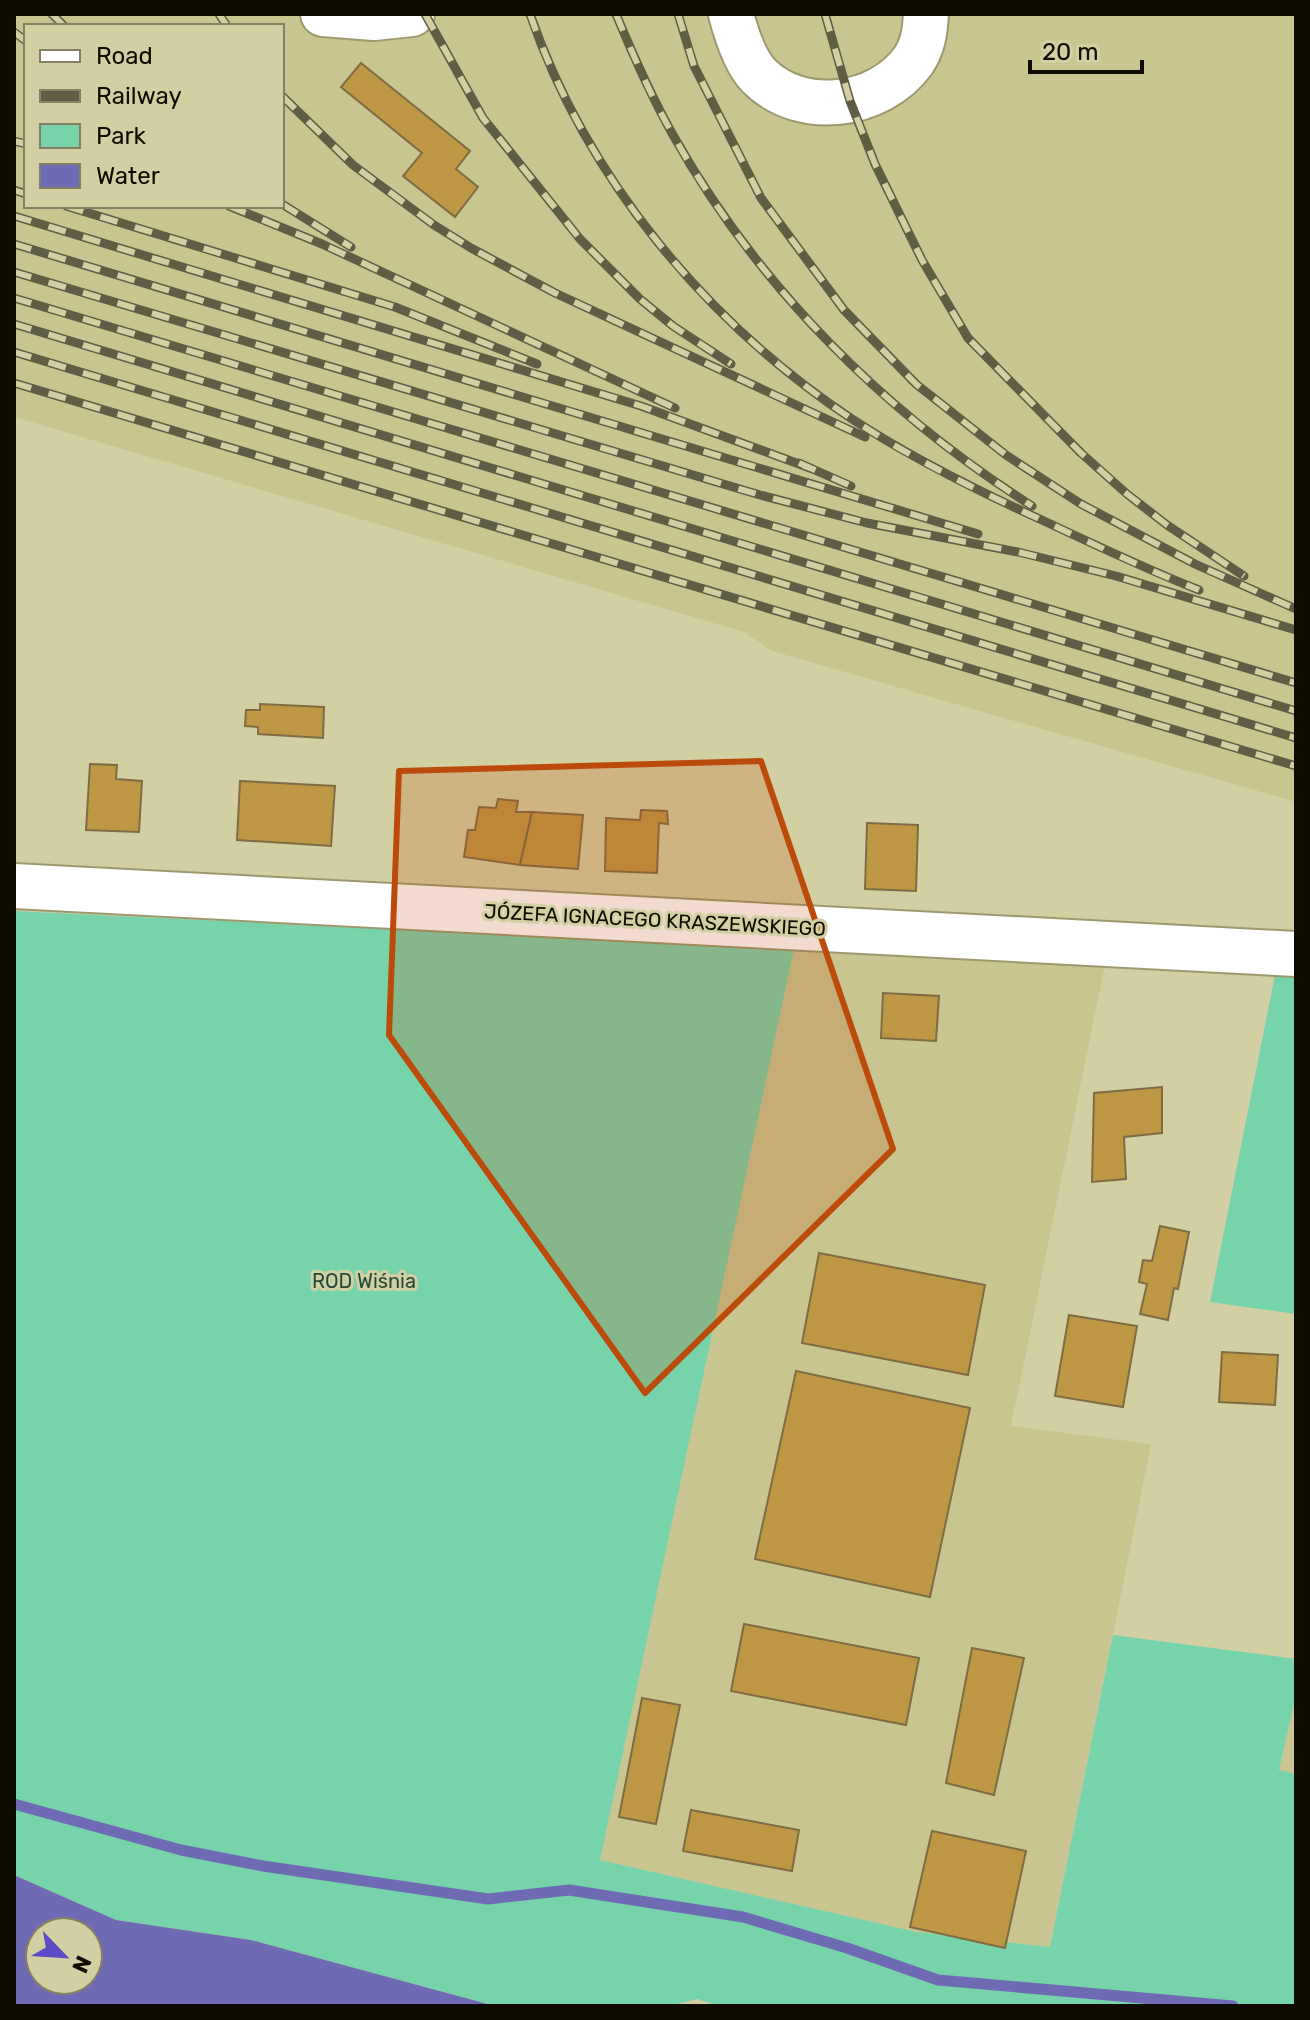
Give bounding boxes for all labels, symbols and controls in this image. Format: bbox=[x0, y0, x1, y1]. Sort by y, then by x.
legend bbox=[24, 24, 284, 208]
scale bar bbox=[1030, 24, 1142, 74]
text: 20 m bbox=[1042, 38, 1099, 66]
text: Road bbox=[96, 42, 153, 70]
text: Railway bbox=[96, 82, 182, 110]
text: Park bbox=[96, 122, 147, 150]
text: Water bbox=[96, 162, 160, 190]
street label: JÓZEFA IGNACEGO KRASZEWSKIEGO bbox=[484, 899, 826, 941]
park label: ROD Wiśnia bbox=[312, 1269, 416, 1293]
north arrow bbox=[24, 1916, 104, 1996]
text: N bbox=[66, 1951, 97, 1977]

